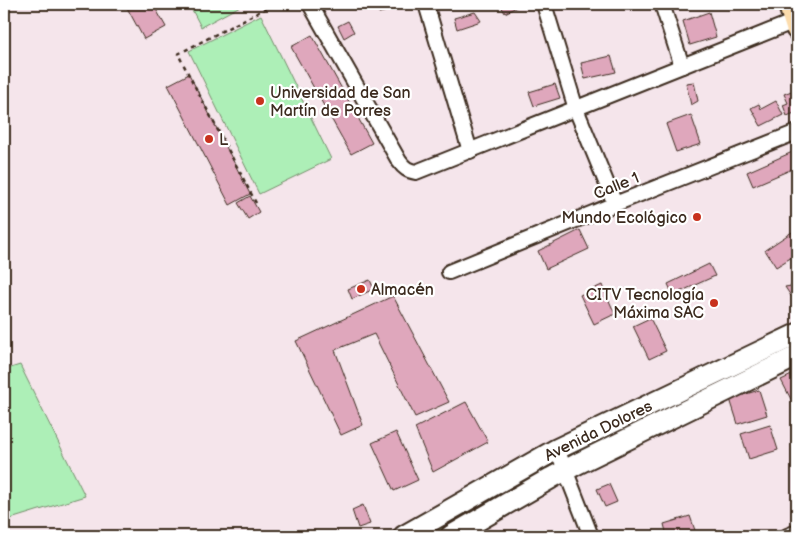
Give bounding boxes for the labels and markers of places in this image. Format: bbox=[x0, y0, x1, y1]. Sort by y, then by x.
place label: Universidad de San Martín de Porres bbox=[270, 84, 410, 121]
marker: Universidad de San Martín de Porres bbox=[254, 95, 266, 107]
place label: L bbox=[219, 131, 229, 150]
marker: L bbox=[203, 133, 215, 145]
place label: Mundo Ecológico bbox=[561, 209, 687, 228]
marker: Mundo Ecológico bbox=[691, 211, 703, 223]
place label: Almacén bbox=[371, 281, 434, 300]
marker: Almacén bbox=[355, 283, 367, 295]
place label: CITV Tecnología Máxima SAC bbox=[586, 286, 704, 323]
marker: CITV Tecnología Máxima SAC bbox=[708, 297, 720, 309]

